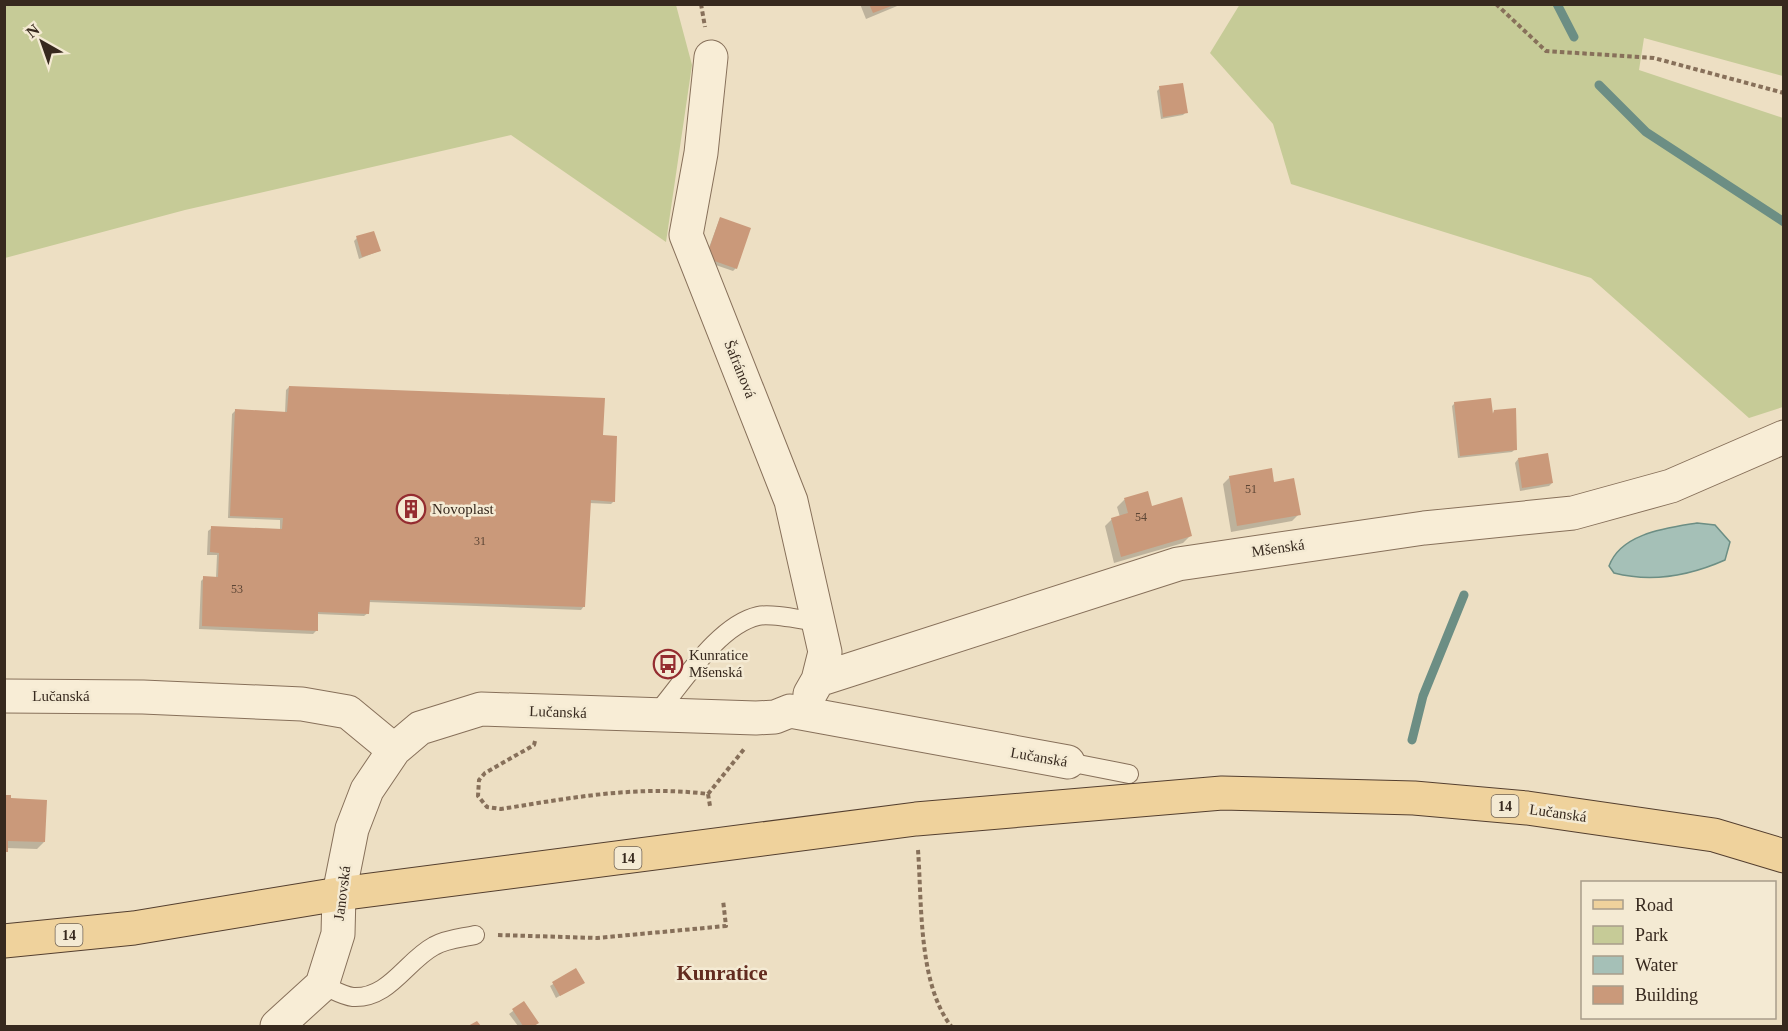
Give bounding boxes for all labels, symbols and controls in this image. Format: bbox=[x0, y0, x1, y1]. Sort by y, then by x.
north arrow bbox=[12, 12, 72, 72]
text: N bbox=[23, 20, 43, 41]
street label: Šafránová bbox=[721, 338, 759, 401]
house number: 51 bbox=[1245, 482, 1257, 496]
building icon: Novoplast bbox=[395, 493, 427, 525]
place label: Novoplast bbox=[432, 501, 494, 517]
house number: 54 bbox=[1135, 510, 1147, 524]
house number: 31 bbox=[474, 534, 486, 548]
street label: Mšenská bbox=[1250, 536, 1306, 560]
house number: 53 bbox=[231, 582, 243, 596]
place label: Kunratice Mšenská bbox=[689, 647, 748, 680]
bus stop icon: Kunratice Mšenská bbox=[652, 648, 684, 680]
street label: Lučanská bbox=[32, 688, 90, 704]
street label: Lučanská bbox=[529, 703, 587, 721]
street label: Lučanská bbox=[1009, 744, 1069, 770]
road number: 14 bbox=[1492, 795, 1518, 817]
street label: Lučanská bbox=[1528, 801, 1588, 825]
road number: 14 bbox=[614, 847, 642, 869]
street label: Janovská bbox=[331, 864, 353, 921]
legend bbox=[1581, 881, 1776, 1019]
text: Road bbox=[1635, 895, 1673, 915]
road number: 14 bbox=[56, 924, 82, 946]
text: Park bbox=[1635, 925, 1668, 945]
text: Water bbox=[1635, 955, 1678, 975]
district label: Kunratice bbox=[677, 961, 767, 985]
text: Building bbox=[1635, 985, 1698, 1005]

